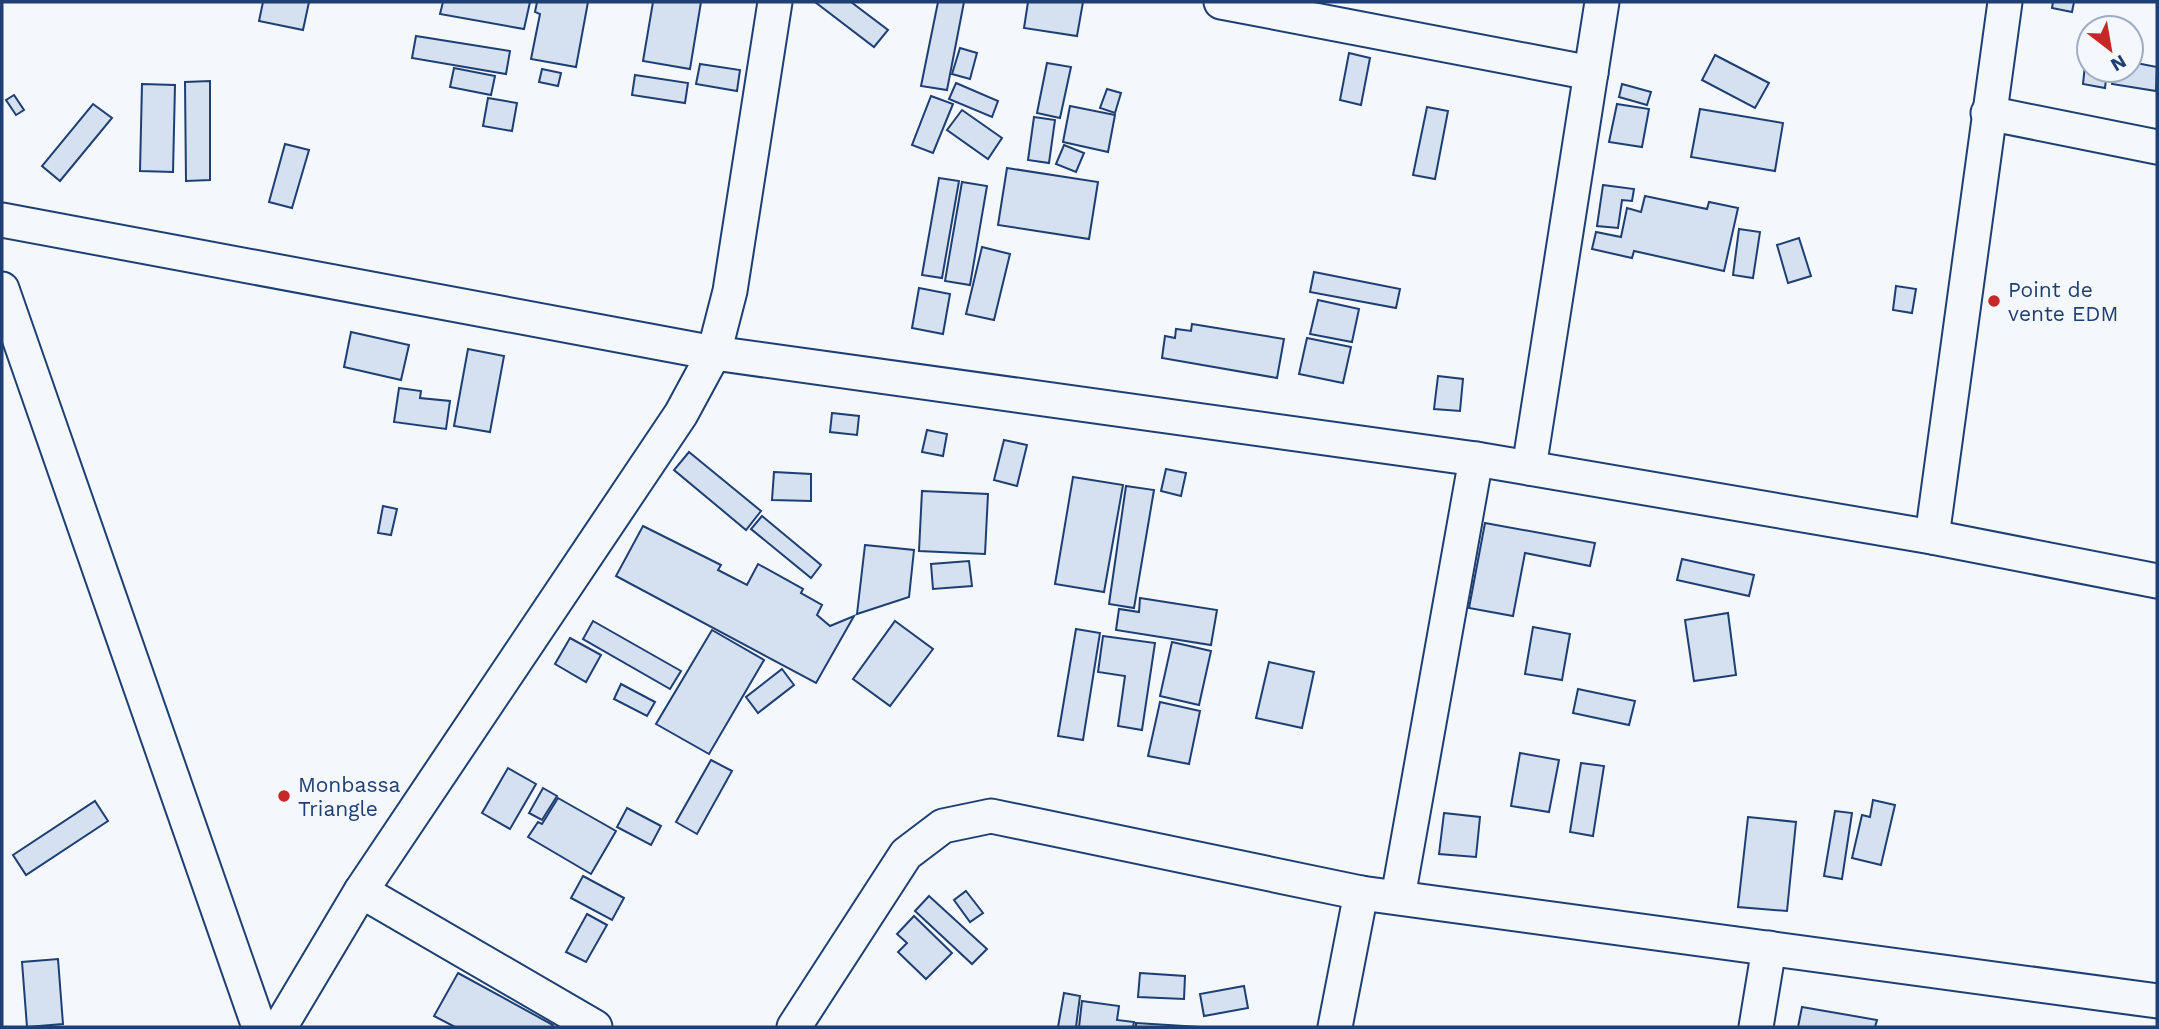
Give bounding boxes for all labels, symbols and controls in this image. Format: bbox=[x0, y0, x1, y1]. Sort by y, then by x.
north arrow bbox=[2075, 14, 2145, 84]
text: N bbox=[2107, 50, 2130, 77]
place label: Point de vente EDM bbox=[2008, 277, 2118, 326]
marker: Point de vente EDM bbox=[1986, 293, 2002, 309]
place label: Monbassa Triangle bbox=[298, 772, 401, 821]
marker: Monbassa Triangle bbox=[276, 788, 292, 804]

